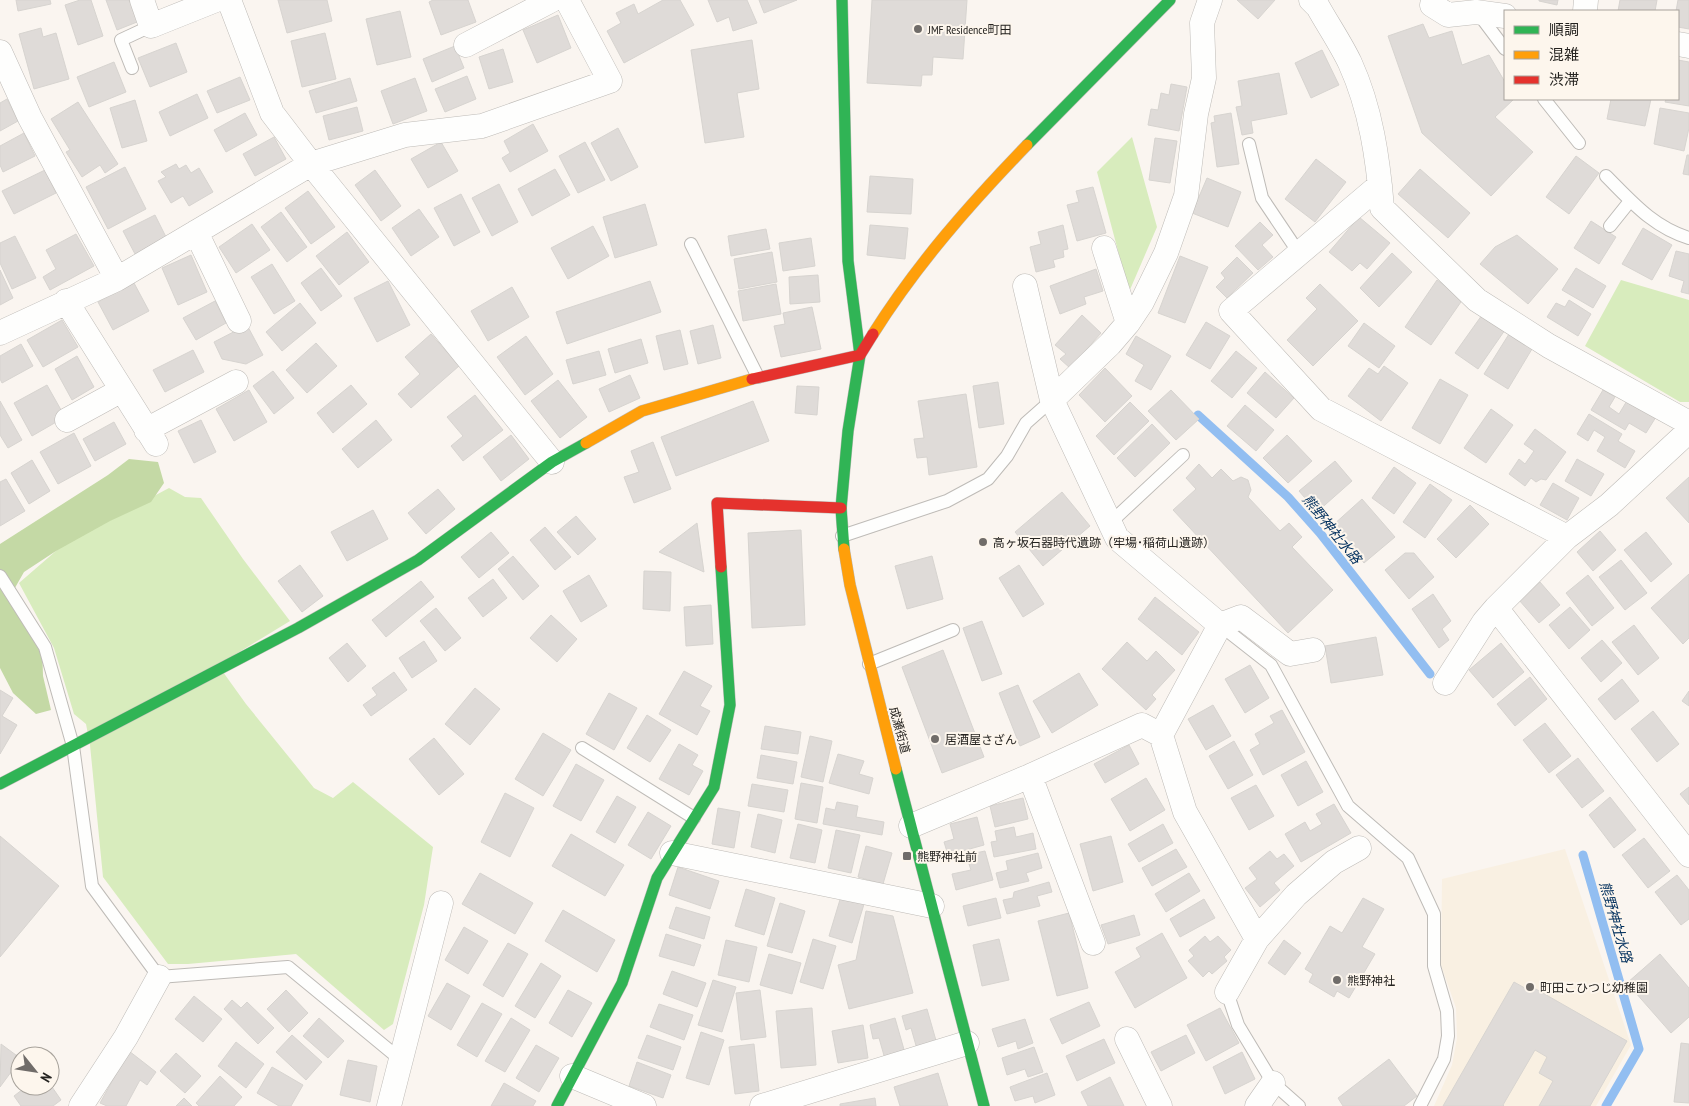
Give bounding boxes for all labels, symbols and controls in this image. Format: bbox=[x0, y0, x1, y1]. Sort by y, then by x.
legend bbox=[1504, 10, 1679, 100]
text: 順調 bbox=[1549, 20, 1579, 39]
place label: JMF Residence町田 bbox=[927, 22, 1011, 37]
marker: JMF Residence町田 bbox=[912, 23, 924, 35]
text: 混雑 bbox=[1549, 45, 1579, 64]
text: 渋滞 bbox=[1549, 70, 1579, 89]
water label: 熊野神社水路 bbox=[1299, 491, 1366, 568]
place label: 高ヶ坂石器時代遺跡（牢場･稲荷山遺跡） bbox=[993, 535, 1215, 550]
marker: 高ヶ坂石器時代遺跡（牢場･稲荷山遺跡） bbox=[977, 536, 989, 548]
street label: 成瀬街道 bbox=[887, 705, 913, 755]
place label: 居酒屋さざん bbox=[945, 732, 1017, 747]
marker: 居酒屋さざん bbox=[929, 733, 941, 745]
place label: 熊野神社前 bbox=[917, 849, 977, 864]
marker: 熊野神社前 bbox=[901, 850, 913, 862]
water label: 熊野神社水路 bbox=[1596, 879, 1637, 966]
place label: 熊野神社 bbox=[1347, 973, 1395, 988]
marker: 熊野神社 bbox=[1331, 974, 1343, 986]
place label: 町田こひつじ幼稚園 bbox=[1540, 980, 1648, 995]
marker: 町田こひつじ幼稚園 bbox=[1524, 981, 1536, 993]
north arrow bbox=[10, 1046, 60, 1096]
text: N bbox=[37, 1070, 56, 1085]

